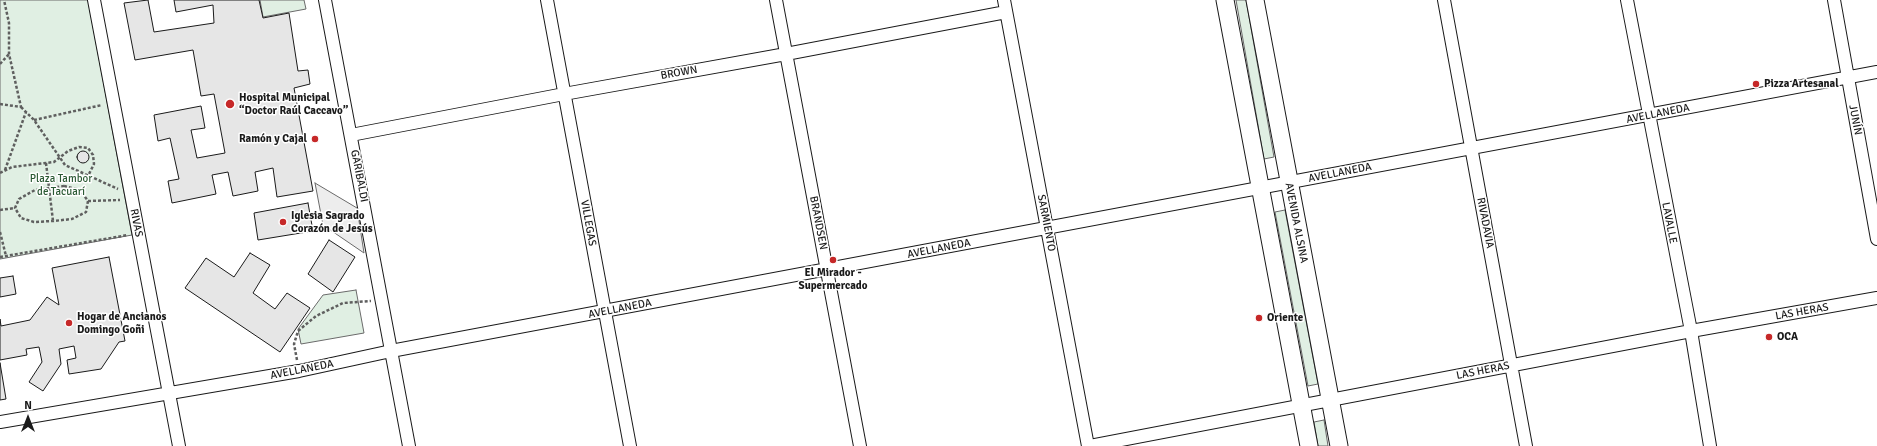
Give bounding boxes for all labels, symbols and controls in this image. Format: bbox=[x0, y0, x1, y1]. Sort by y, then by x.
street label: BROWN bbox=[660, 63, 698, 83]
place label: Pizza Artesanal bbox=[1764, 77, 1839, 91]
marker: Pizza Artesanal bbox=[1751, 79, 1761, 89]
place label: Hospital Municipal “Doctor Raúl Caccavo” bbox=[239, 91, 348, 117]
marker: Hospital Municipal “Doctor Raúl Caccavo” bbox=[224, 98, 236, 110]
street label: AVELLANEDA bbox=[1625, 101, 1691, 127]
street label: JUNÍN bbox=[1846, 104, 1864, 136]
place label: Ramón y Cajal bbox=[239, 132, 307, 146]
marker: Ramón y Cajal bbox=[310, 134, 320, 144]
street label: GARIBALDI bbox=[347, 149, 371, 203]
street label: AVELLANEDA bbox=[1307, 160, 1373, 186]
park label: Plaza Tambor de Tacuarí bbox=[30, 172, 92, 198]
street label: AVENIDA ALSINA bbox=[1282, 182, 1310, 264]
street label: SARMIENTO bbox=[1034, 193, 1058, 253]
street label: BRANDSEN bbox=[806, 195, 830, 251]
street label: RIVADAVIA bbox=[1474, 196, 1496, 250]
street label: VILLEGAS bbox=[577, 199, 599, 247]
street label: LAVALLE bbox=[1659, 201, 1679, 245]
street label: RIVAS bbox=[127, 208, 145, 238]
place label: Iglesia Sagrado Corazón de Jesús bbox=[291, 209, 373, 235]
marker: Iglesia Sagrado Corazón de Jesús bbox=[278, 217, 288, 227]
street label: AVELLANEDA bbox=[906, 236, 972, 262]
marker: El Mirador - Supermercado bbox=[828, 255, 838, 265]
place label: El Mirador - Supermercado bbox=[799, 266, 867, 292]
street label: AVELLANEDA bbox=[587, 296, 653, 322]
street label: LAS HERAS bbox=[1774, 301, 1830, 323]
place label: Hogar de Ancianos Domingo Goñi bbox=[77, 310, 166, 336]
place label: Oriente bbox=[1267, 311, 1303, 325]
marker: Oriente bbox=[1254, 313, 1264, 323]
marker: Hogar de Ancianos Domingo Goñi bbox=[64, 318, 74, 328]
place label: OCA bbox=[1777, 330, 1798, 344]
marker: OCA bbox=[1764, 332, 1774, 342]
street label: AVELLANEDA bbox=[269, 357, 335, 383]
street label: LAS HERAS bbox=[1455, 359, 1511, 383]
north arrow bbox=[8, 398, 48, 438]
text: N bbox=[24, 399, 32, 412]

